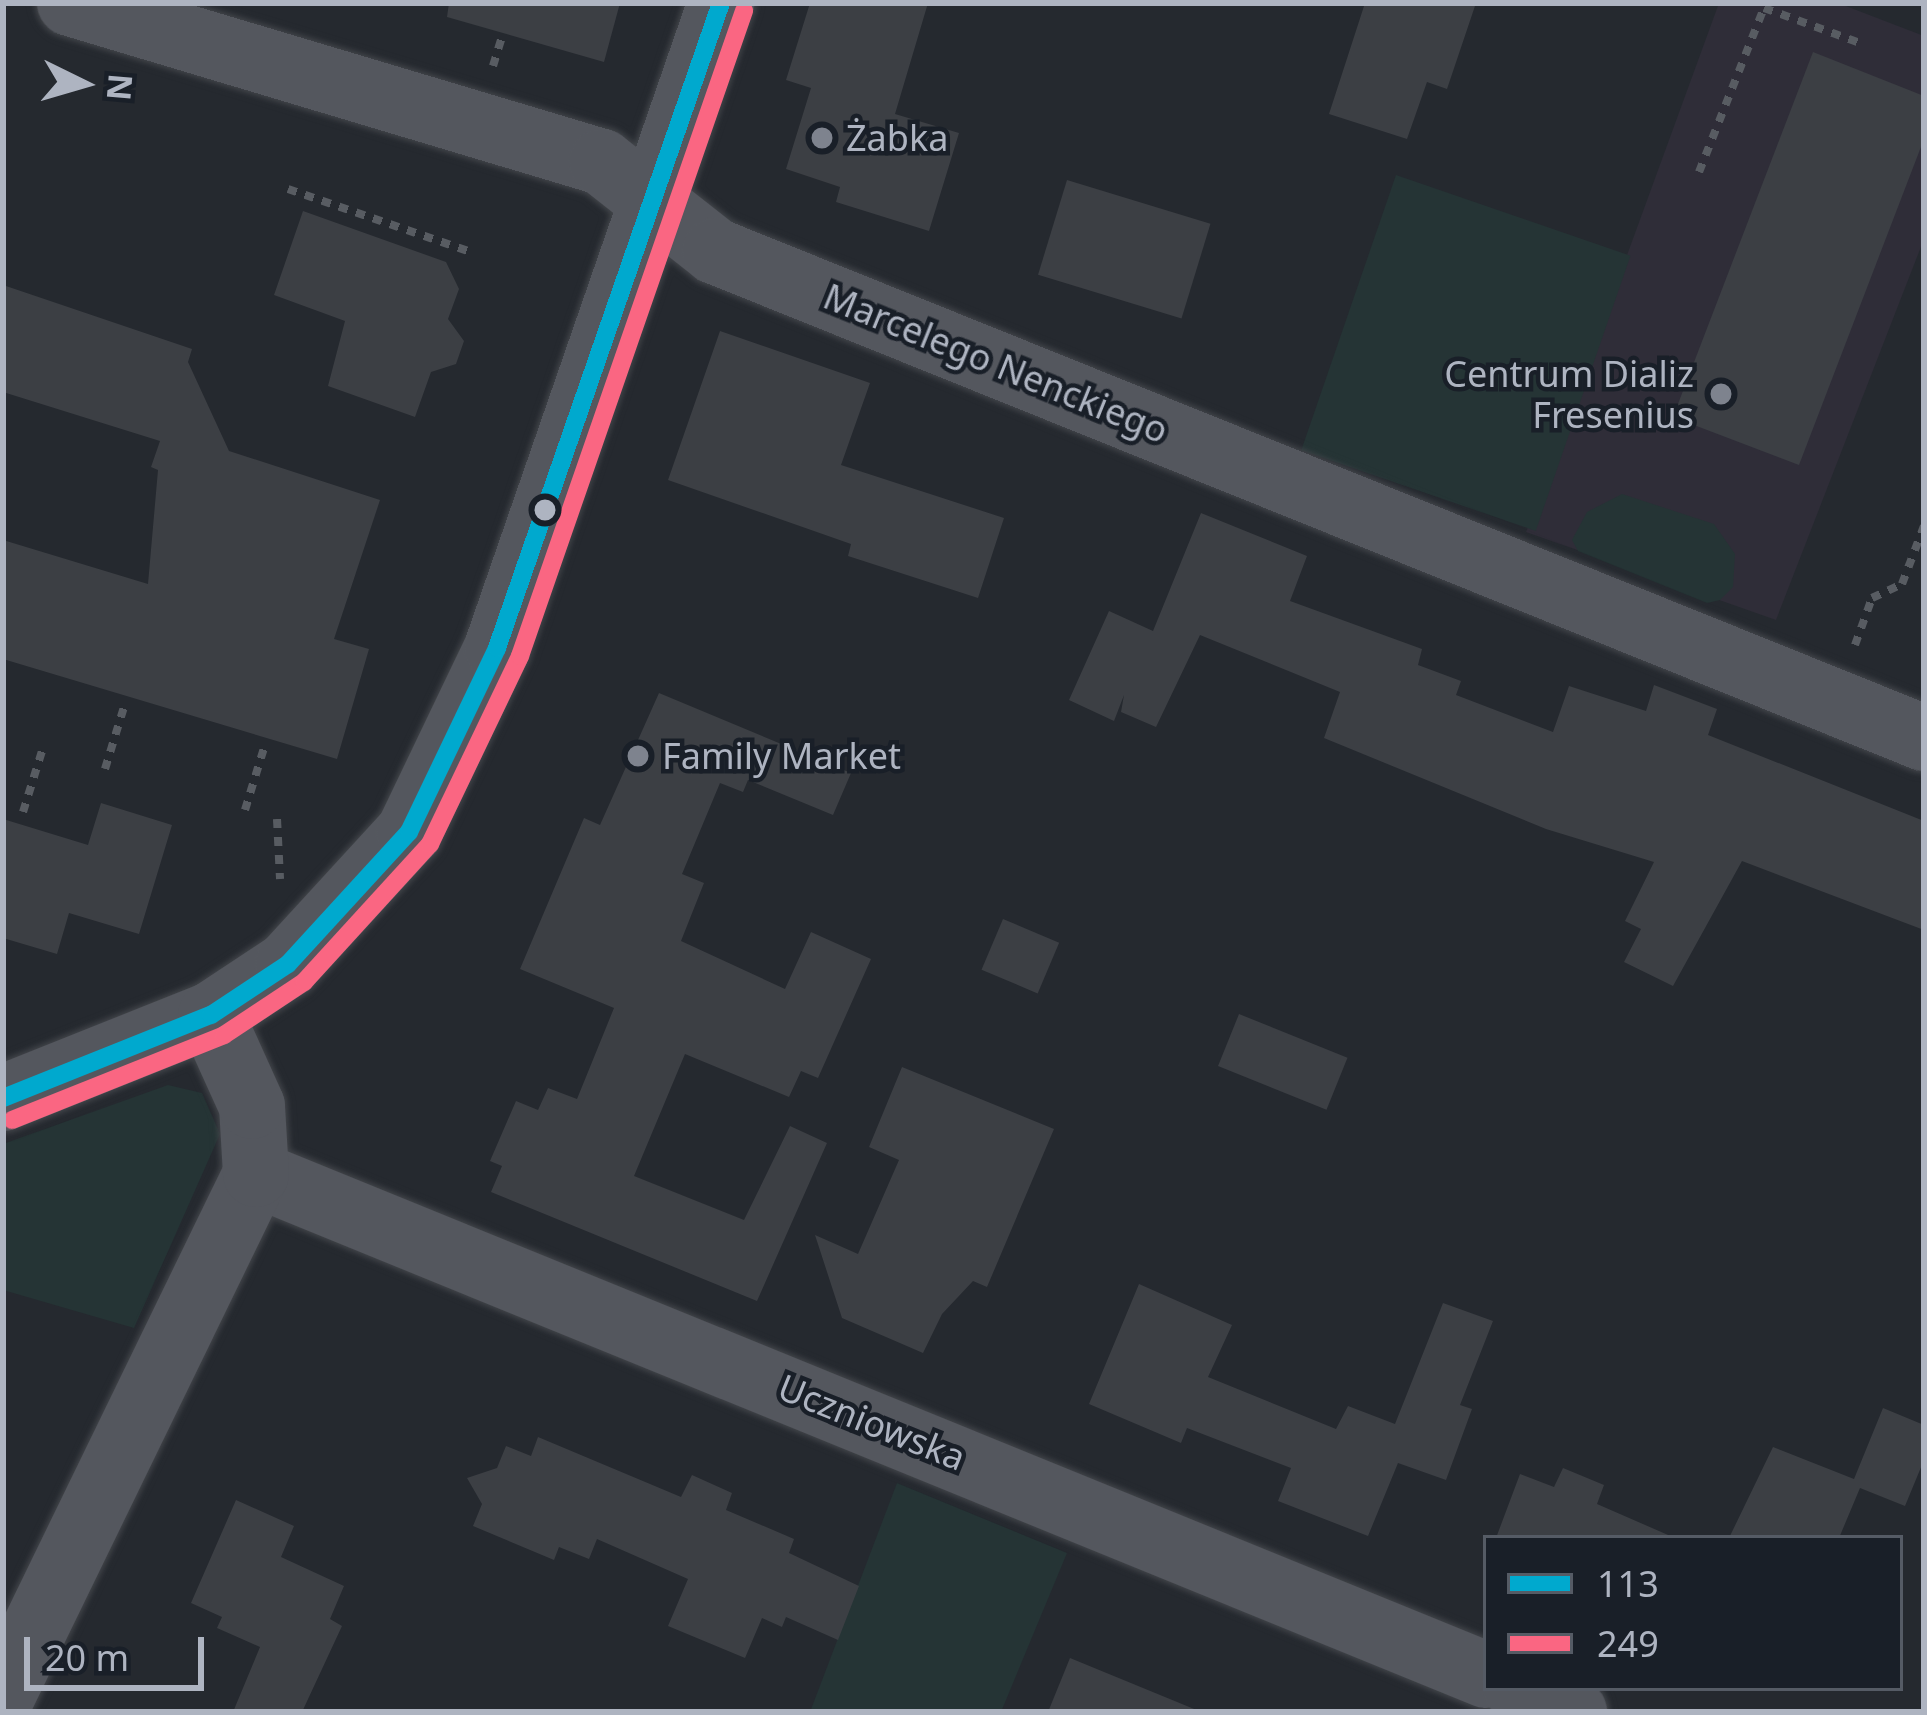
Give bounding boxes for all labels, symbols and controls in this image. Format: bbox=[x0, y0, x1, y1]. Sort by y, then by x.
north arrow bbox=[24, 24, 144, 144]
text: N bbox=[97, 72, 144, 103]
place label: Żabka bbox=[846, 116, 948, 160]
marker: Żabka bbox=[809, 125, 835, 151]
street label: Marcelego Nenckiego bbox=[818, 274, 1174, 452]
place label: Centrum Dializ Fresenius bbox=[1444, 351, 1694, 436]
marker: Centrum Dializ Fresenius bbox=[1705, 378, 1737, 410]
unlabelled marker bbox=[534, 499, 556, 521]
place label: Family Market bbox=[662, 734, 901, 778]
marker: Family Market bbox=[625, 743, 651, 769]
street label: Uczniowska bbox=[772, 1365, 972, 1479]
legend bbox=[1483, 1535, 1903, 1691]
text: 113 bbox=[1597, 1559, 1659, 1608]
scale bar bbox=[30, 1613, 210, 1687]
text: 249 bbox=[1597, 1619, 1659, 1668]
text: 20 m bbox=[45, 1633, 129, 1682]

